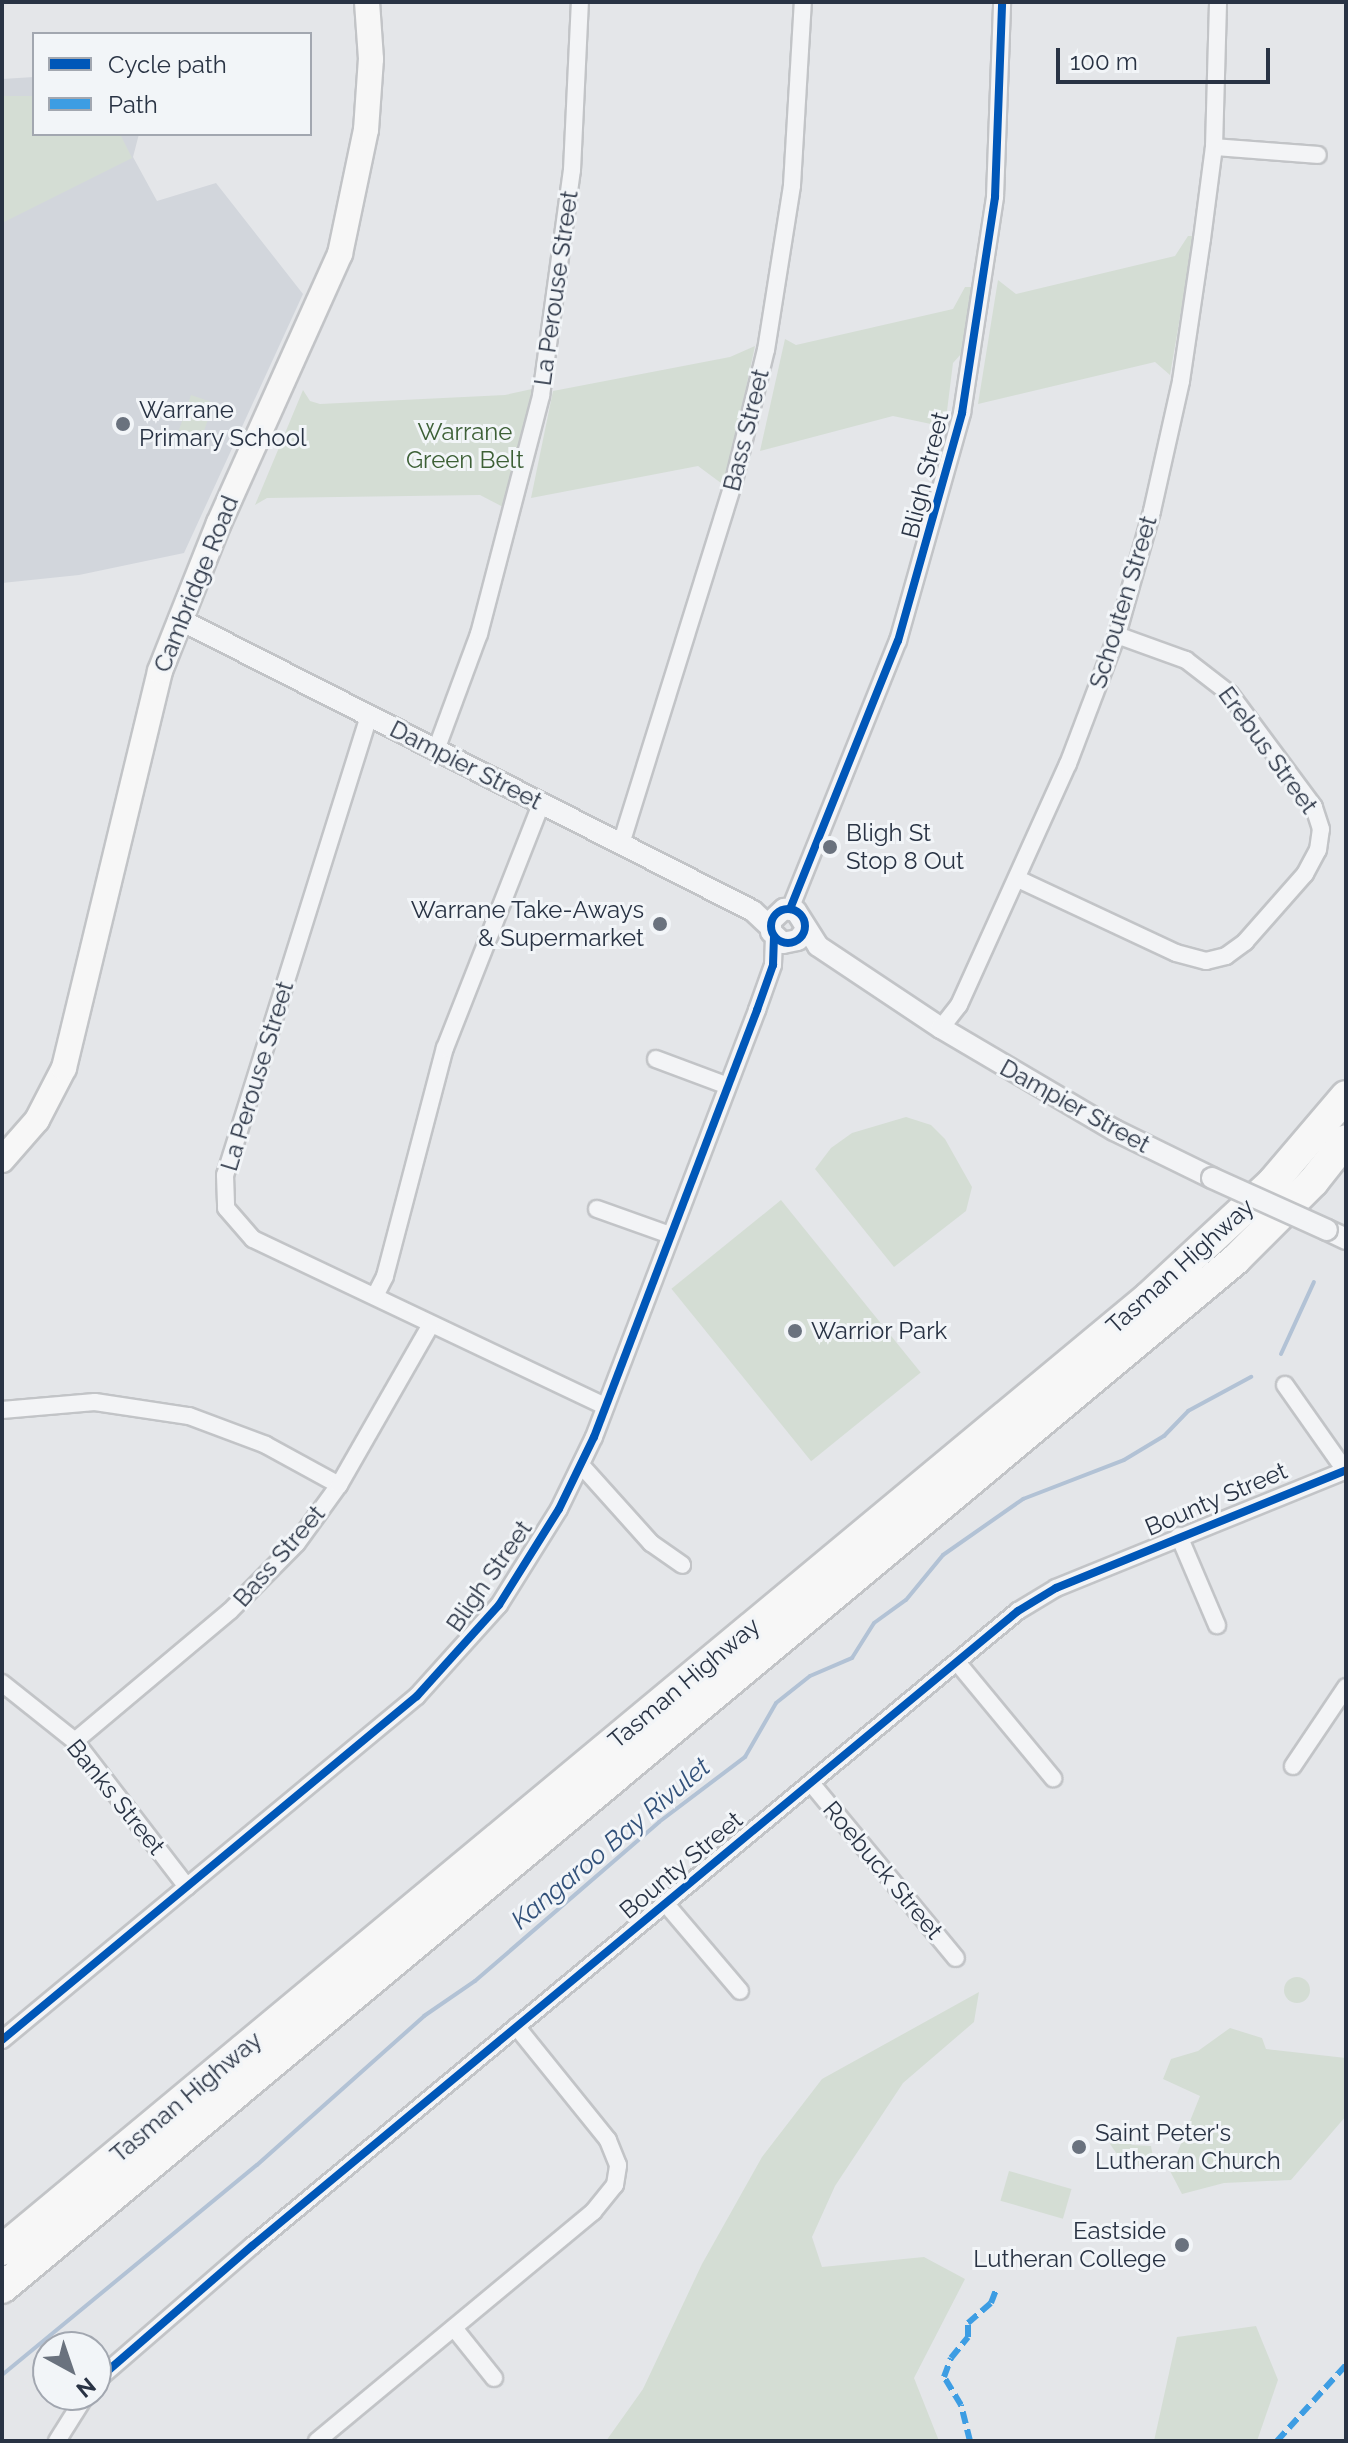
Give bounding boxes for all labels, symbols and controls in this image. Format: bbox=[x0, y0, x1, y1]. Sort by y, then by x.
legend bbox=[32, 32, 312, 136]
scale bar bbox=[1060, 32, 1274, 82]
text: 100 m bbox=[1070, 47, 1138, 76]
text: Cycle path bbox=[108, 50, 227, 79]
text: Path bbox=[108, 90, 158, 119]
street label: La Perouse Street bbox=[528, 189, 584, 387]
street label: Bass Street bbox=[717, 366, 775, 494]
place label: Warrane Primary School bbox=[139, 396, 307, 452]
street label: Bligh Street bbox=[895, 409, 955, 541]
marker: Warrane Primary School bbox=[114, 415, 132, 433]
park label: Warrane Green Belt bbox=[406, 418, 524, 474]
street label: Cambridge Road bbox=[148, 492, 244, 676]
street label: Schouten Street bbox=[1083, 512, 1163, 692]
street label: Erebus Street bbox=[1212, 681, 1324, 819]
street label: Dampier Street bbox=[385, 714, 547, 816]
place label: Bligh St Stop 8 Out bbox=[846, 819, 964, 875]
marker: Bligh St Stop 8 Out bbox=[821, 838, 839, 856]
place label: Warrane Take-Aways & Supermarket bbox=[410, 896, 644, 952]
marker: Warrane Take-Aways & Supermarket bbox=[651, 915, 669, 933]
street label: La Perouse Street bbox=[214, 978, 300, 1174]
street label: Dampier Street bbox=[995, 1053, 1155, 1159]
street label: Tasman Highway bbox=[1100, 1192, 1260, 1340]
place label: Warrior Park bbox=[811, 1317, 948, 1345]
marker: Warrior Park bbox=[786, 1322, 804, 1340]
street label: Bounty Street bbox=[1140, 1456, 1292, 1542]
street label: Bass Street bbox=[227, 1499, 331, 1613]
street label: Bligh Street bbox=[440, 1515, 538, 1637]
street label: Tasman Highway bbox=[603, 1611, 765, 1755]
street label: Banks Street bbox=[61, 1734, 171, 1860]
water label: Kangaroo Bay Rivulet bbox=[505, 1752, 717, 1936]
street label: Roebuck Street bbox=[817, 1795, 949, 1945]
street label: Bounty Street bbox=[613, 1805, 749, 1925]
street label: Tasman Highway bbox=[105, 2025, 267, 2169]
place label: Saint Peter's Lutheran Church bbox=[1095, 2119, 1281, 2175]
marker: Saint Peter's Lutheran Church bbox=[1070, 2138, 1088, 2156]
place label: Eastside Lutheran College bbox=[973, 2217, 1166, 2273]
marker: Eastside Lutheran College bbox=[1173, 2236, 1191, 2254]
north arrow bbox=[32, 2331, 112, 2411]
text: N bbox=[71, 2372, 101, 2403]

